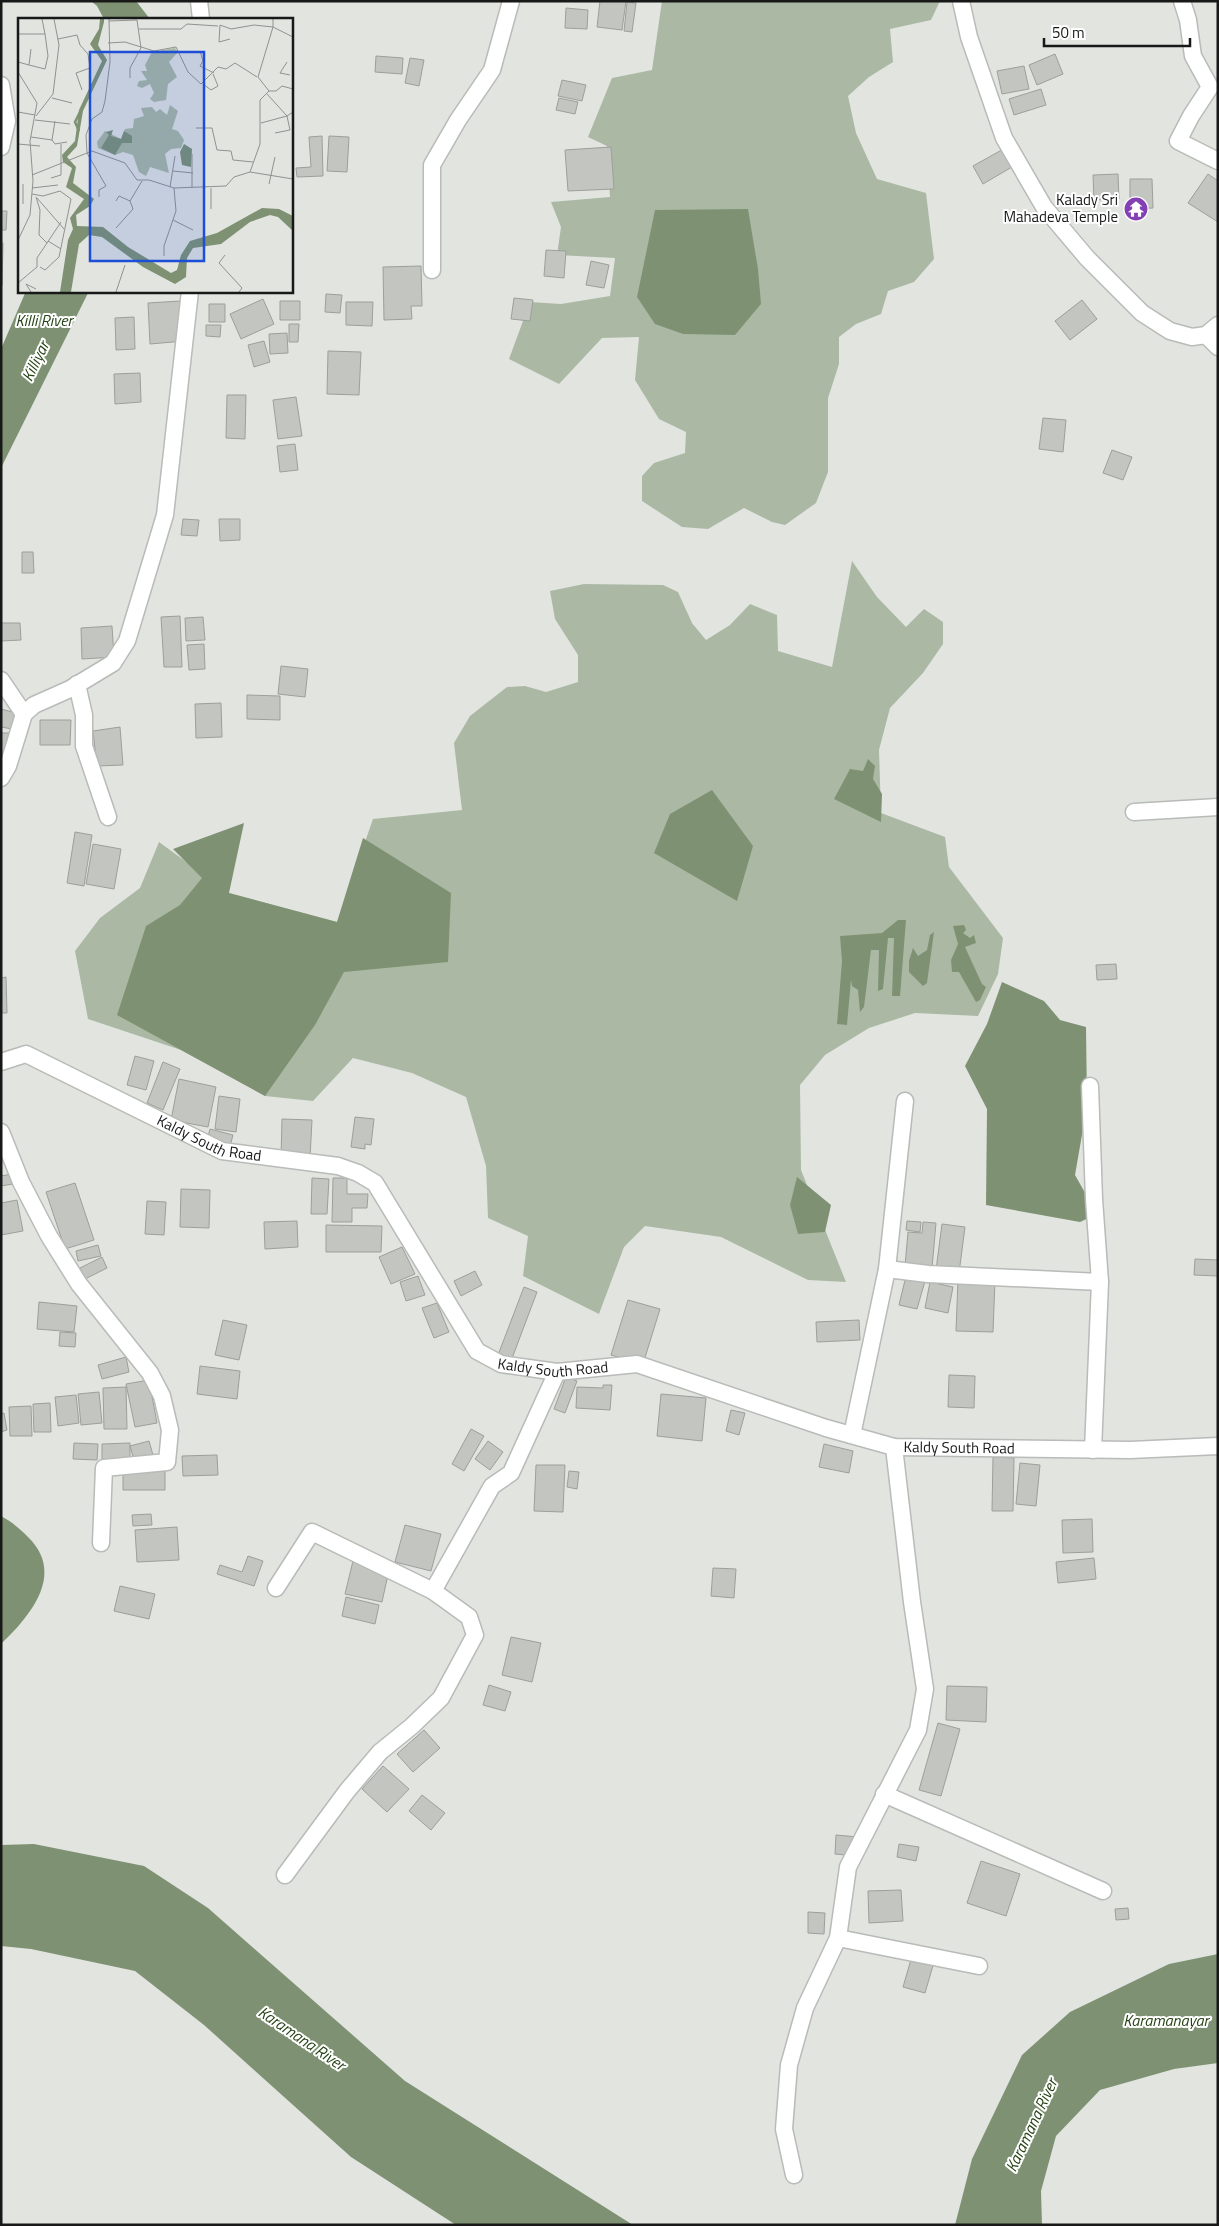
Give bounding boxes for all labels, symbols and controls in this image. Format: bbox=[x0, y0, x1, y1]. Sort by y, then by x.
scale bar bbox=[1044, 15, 1190, 47]
inset map bbox=[18, 18, 292, 292]
text: 50 m bbox=[1052, 21, 1085, 44]
place label: Kalady Sri Mahadeva Temple bbox=[1003, 188, 1118, 228]
temple icon: Kalady Sri Mahadeva Temple bbox=[1123, 196, 1149, 222]
water label: Killi River bbox=[15, 308, 75, 332]
water label: Killiyar bbox=[15, 335, 56, 385]
street label: Kaldy South Road bbox=[153, 1109, 263, 1167]
street label: Kaldy South Road bbox=[496, 1352, 609, 1383]
street label: Kaldy South Road bbox=[904, 1435, 1015, 1460]
water label: Karamana River bbox=[254, 2000, 352, 2077]
water label: Karamanayar bbox=[1123, 2008, 1211, 2032]
water label: Karamana River bbox=[999, 2073, 1064, 2176]

